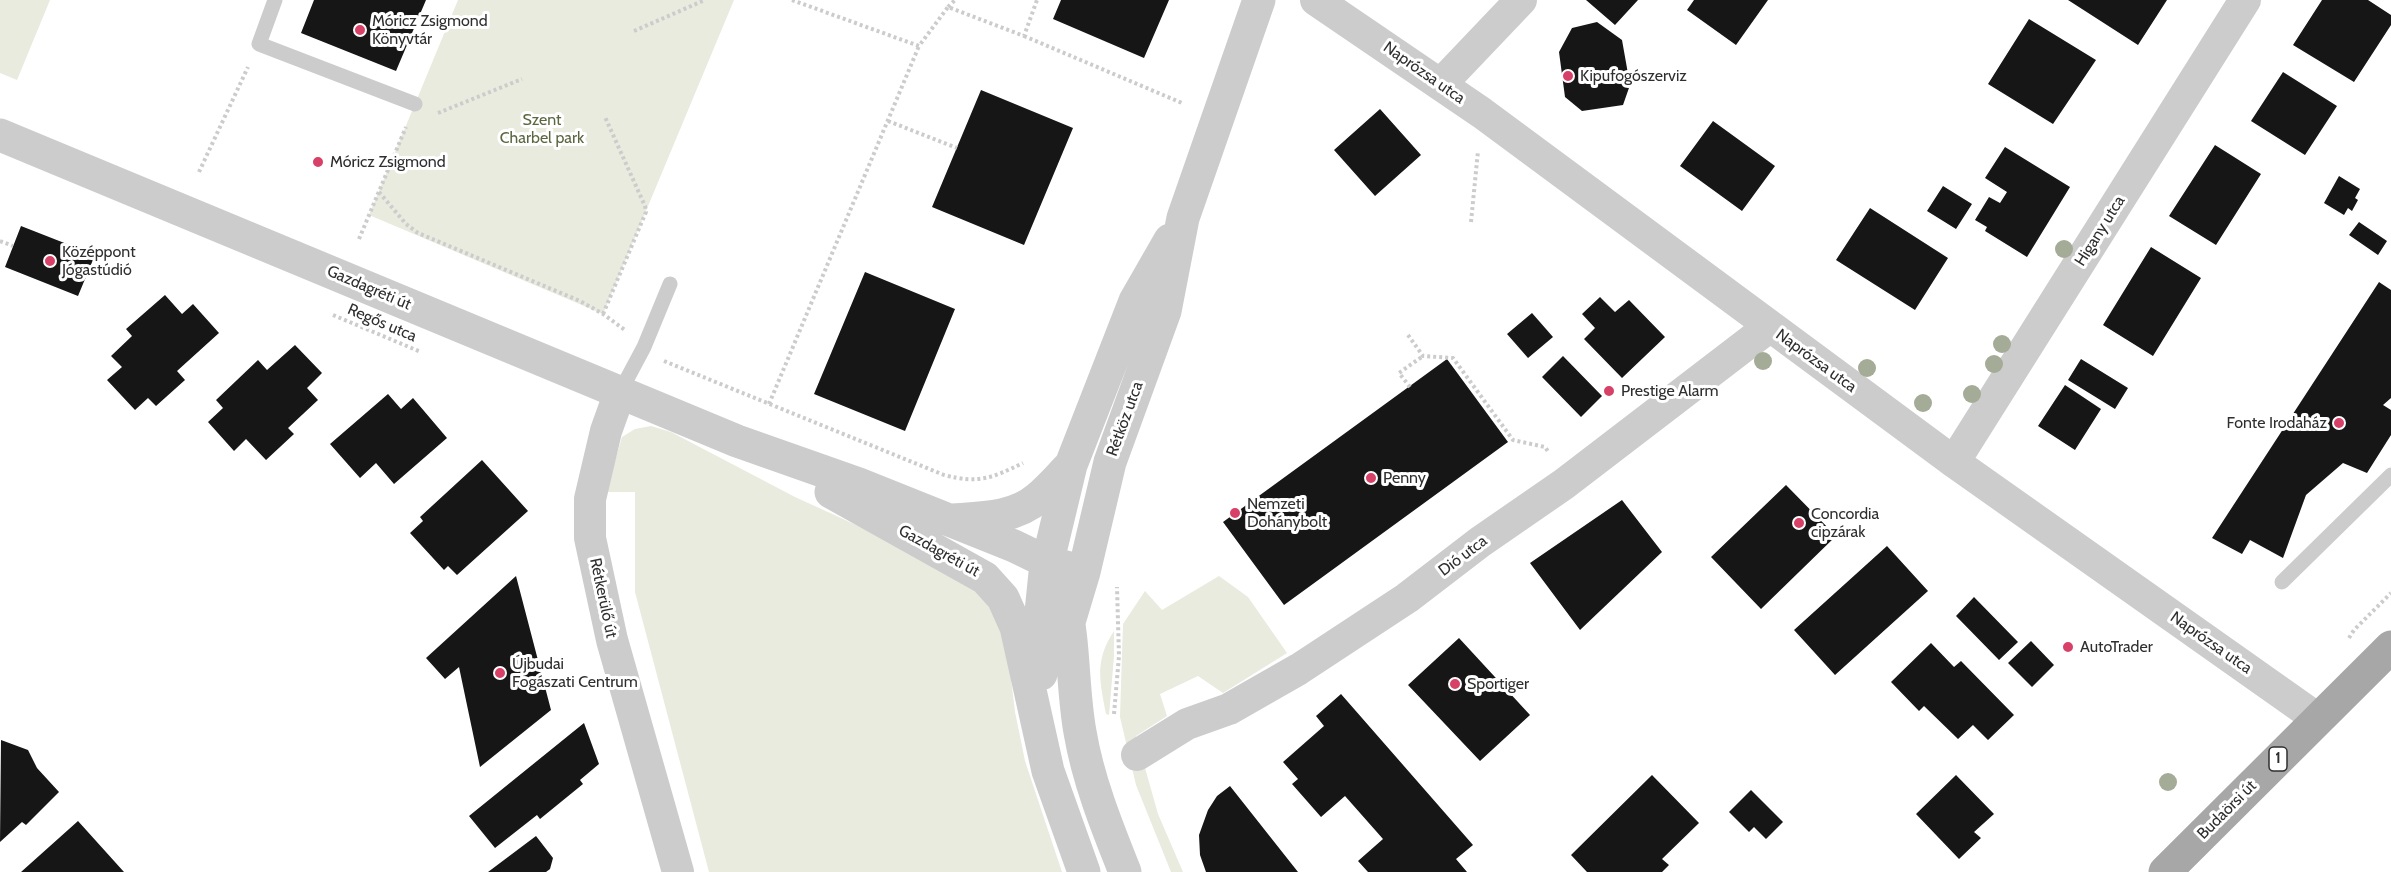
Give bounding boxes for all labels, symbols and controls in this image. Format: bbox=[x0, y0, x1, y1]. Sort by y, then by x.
place label: Móricz Zsigmond Könyvtár bbox=[372, 11, 488, 49]
marker: Móricz Zsigmond Könyvtár bbox=[353, 23, 367, 37]
street label: Naprózsa utca bbox=[1379, 38, 1469, 108]
place label: Kipufogószerviz bbox=[1580, 66, 1687, 86]
marker: Kipufogószerviz bbox=[1561, 69, 1575, 83]
park label: Szent Charbel park bbox=[500, 110, 584, 148]
place label: Móricz Zsigmond bbox=[330, 152, 446, 172]
marker: Móricz Zsigmond bbox=[311, 155, 325, 169]
street label: Higany utca bbox=[2071, 192, 2129, 270]
place label: Középpont Jógastúdió bbox=[62, 242, 136, 280]
marker: Középpont Jógastúdió bbox=[43, 254, 57, 268]
street label: Gazdagréti út bbox=[324, 262, 414, 314]
street label: Regős utca bbox=[345, 300, 419, 346]
street label: Naprózsa utca bbox=[1772, 325, 1860, 397]
street label: Rétköz utca bbox=[1103, 379, 1147, 459]
place label: Prestige Alarm bbox=[1621, 381, 1719, 401]
marker: Prestige Alarm bbox=[1602, 384, 1616, 398]
place label: Fonte Irodaház bbox=[2227, 413, 2327, 433]
marker: Fonte Irodaház bbox=[2332, 416, 2346, 430]
place label: Penny bbox=[1383, 468, 1426, 488]
marker: Penny bbox=[1364, 471, 1378, 485]
place label: Nemzeti Dohánybolt bbox=[1247, 494, 1327, 532]
place label: Concordia cipzárak bbox=[1811, 504, 1879, 542]
marker: Nemzeti Dohánybolt bbox=[1228, 506, 1242, 520]
marker: Concordia cipzárak bbox=[1792, 516, 1806, 530]
street label: Gazdagréti út bbox=[895, 521, 983, 581]
street label: Dió utca bbox=[1435, 531, 1491, 581]
street label: Rétkerülő út bbox=[585, 556, 621, 640]
street label: Naprózsa utca bbox=[2166, 608, 2256, 678]
place label: AutoTrader bbox=[2080, 637, 2153, 657]
marker: AutoTrader bbox=[2061, 640, 2075, 654]
place label: Újbudai Fogászati Centrum bbox=[512, 654, 638, 692]
marker: Újbudai Fogászati Centrum bbox=[493, 666, 507, 680]
place label: Sportiger bbox=[1467, 674, 1529, 694]
marker: Sportiger bbox=[1448, 677, 1462, 691]
road number: 1 bbox=[2269, 747, 2287, 771]
street label: Budaörsi út bbox=[2193, 776, 2261, 844]

